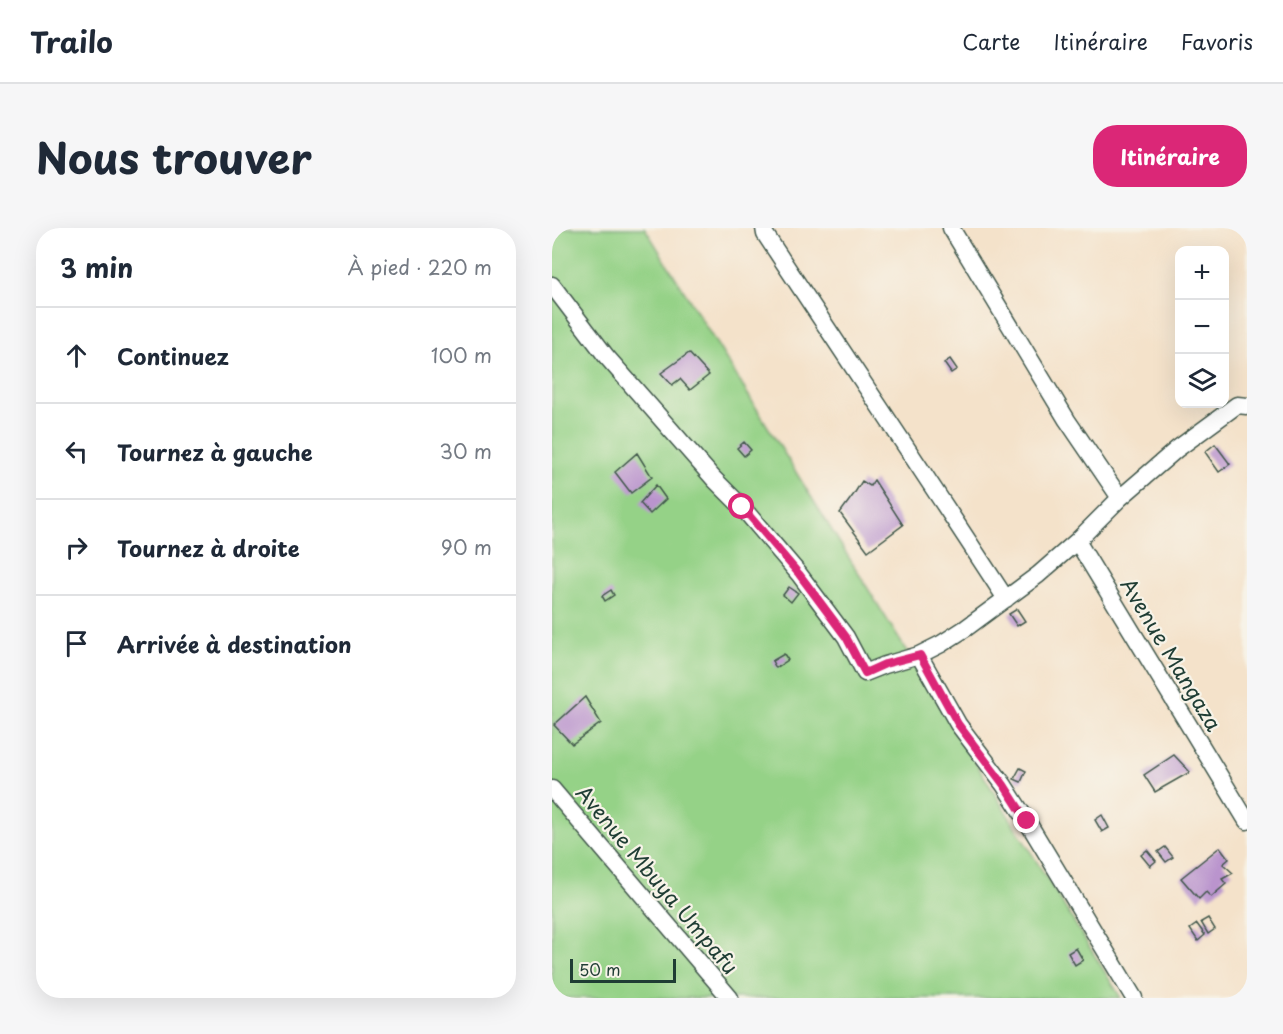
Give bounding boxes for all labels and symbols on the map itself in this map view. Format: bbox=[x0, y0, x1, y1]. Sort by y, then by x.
route start bbox=[728, 493, 754, 519]
street label: Avenue Mangaza bbox=[1114, 571, 1231, 737]
street label: Avenue Mbuya Umpafu bbox=[569, 777, 747, 981]
route end bbox=[1013, 807, 1039, 833]
scale bar bbox=[570, 956, 676, 984]

